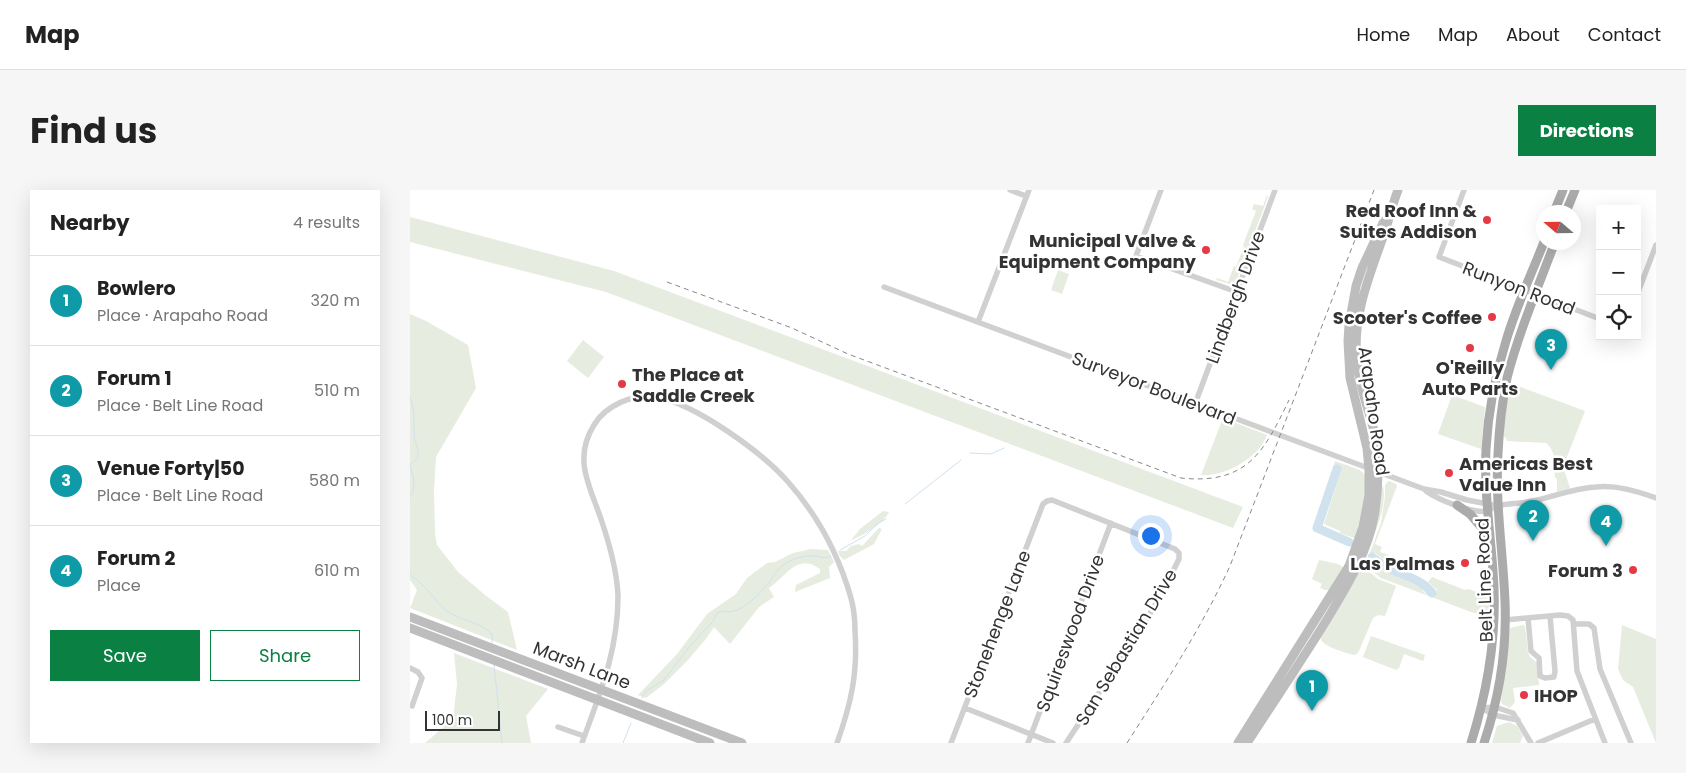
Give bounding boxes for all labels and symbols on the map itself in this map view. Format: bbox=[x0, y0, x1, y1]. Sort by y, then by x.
place label: Red Roof Inn & Suites Addison bbox=[1340, 198, 1478, 244]
north arrow bbox=[1536, 205, 1581, 250]
marker: Red Roof Inn & Suites Addison bbox=[1481, 214, 1493, 226]
street label: Lindbergh Drive bbox=[1199, 227, 1271, 367]
place label: Municipal Valve & Equipment Company bbox=[999, 228, 1197, 274]
marker: Municipal Valve & Equipment Company bbox=[1200, 244, 1212, 256]
street label: Runyon Road bbox=[1459, 255, 1579, 321]
place label: Scooter's Coffee bbox=[1333, 305, 1482, 330]
marker: Scooter's Coffee bbox=[1486, 311, 1498, 323]
pin: 3 bbox=[1535, 329, 1567, 370]
marker: O'Reilly Auto Parts bbox=[1464, 342, 1476, 354]
street label: Surveyor Boulevard bbox=[1068, 345, 1240, 431]
street label: Arapaho Road bbox=[1353, 345, 1395, 477]
place label: O'Reilly Auto Parts bbox=[1422, 355, 1518, 401]
place label: The Place at Saddle Creek bbox=[632, 362, 756, 408]
marker: The Place at Saddle Creek bbox=[616, 378, 628, 390]
place label: Americas Best Value Inn bbox=[1459, 451, 1593, 497]
marker: Americas Best Value Inn bbox=[1443, 467, 1455, 479]
pin: 2 bbox=[1517, 500, 1549, 541]
pin: 4 bbox=[1590, 505, 1622, 546]
street label: Belt Line Road bbox=[1469, 517, 1499, 643]
your location bbox=[1138, 523, 1164, 549]
street label: Stonehenge Lane bbox=[957, 547, 1037, 701]
street label: Squireswood Drive bbox=[1030, 551, 1110, 715]
place label: Las Palmas bbox=[1350, 551, 1455, 576]
marker: Las Palmas bbox=[1459, 557, 1471, 569]
place label: Forum 3 bbox=[1548, 558, 1623, 583]
street label: San Sebastian Drive bbox=[1069, 564, 1183, 730]
marker: Forum 3 bbox=[1627, 564, 1639, 576]
street label: Marsh Lane bbox=[530, 635, 634, 695]
pin: 1 bbox=[1296, 670, 1328, 711]
place label: IHOP bbox=[1534, 683, 1578, 708]
marker: IHOP bbox=[1518, 689, 1530, 701]
scale bar bbox=[425, 708, 500, 731]

